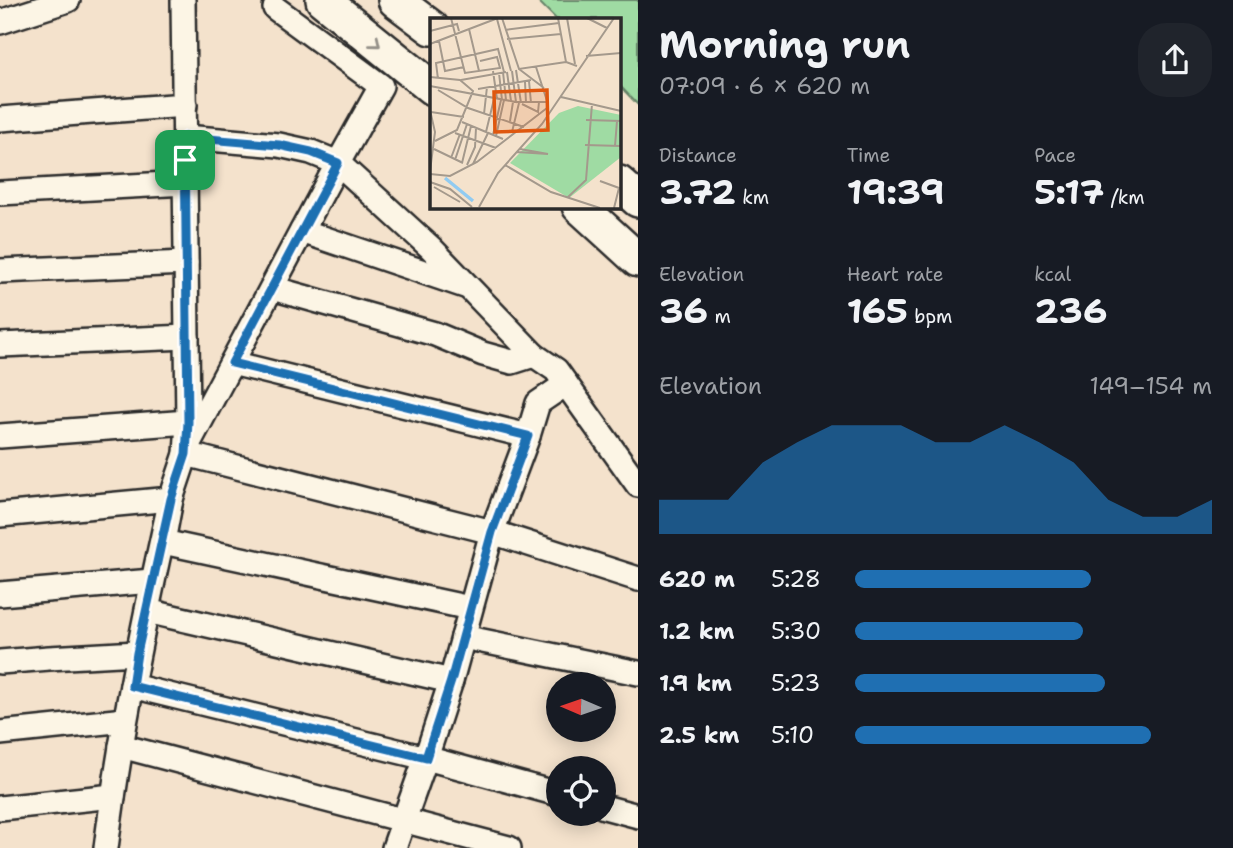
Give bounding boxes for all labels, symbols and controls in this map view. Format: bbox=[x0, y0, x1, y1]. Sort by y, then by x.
inset map bbox=[430, 18, 620, 208]
text: Morning run bbox=[659, 19, 910, 70]
button: share bbox=[1138, 23, 1212, 97]
one-way arrow bbox=[368, 34, 380, 47]
text: 07:09 · 6 × 620 m bbox=[659, 71, 870, 101]
pin bbox=[155, 130, 215, 190]
icon: arrive bbox=[166, 141, 204, 179]
text: Distance bbox=[659, 143, 737, 168]
text: Time bbox=[847, 143, 890, 168]
text: Pace bbox=[1034, 143, 1076, 168]
text: 3.72 bbox=[659, 168, 736, 215]
text: 19:39 bbox=[847, 168, 944, 215]
text: 5:17 bbox=[1034, 168, 1104, 215]
text: km bbox=[736, 185, 769, 210]
text: /km bbox=[1104, 185, 1145, 210]
text: Elevation bbox=[659, 262, 744, 287]
text: Heart rate bbox=[847, 262, 943, 287]
text: kcal bbox=[1034, 262, 1071, 287]
text: 36 bbox=[659, 287, 708, 334]
text: 165 bbox=[847, 287, 908, 334]
text: 236 bbox=[1034, 287, 1107, 334]
text: m bbox=[708, 304, 731, 329]
text: bpm bbox=[908, 304, 953, 329]
text: Elevation bbox=[659, 371, 762, 401]
text: 149–154 m bbox=[1090, 371, 1212, 401]
text: 620 m bbox=[659, 564, 735, 594]
text: 5:28 bbox=[771, 564, 821, 594]
text: 1.2 km bbox=[659, 616, 735, 646]
text: 5:30 bbox=[771, 616, 821, 646]
text: 1.9 km bbox=[659, 668, 732, 698]
text: 5:23 bbox=[771, 668, 820, 698]
north arrow bbox=[546, 672, 616, 742]
map controls bbox=[546, 672, 616, 826]
text: 2.5 km bbox=[659, 720, 740, 750]
text: 5:10 bbox=[771, 720, 814, 750]
button: locate bbox=[546, 756, 616, 826]

